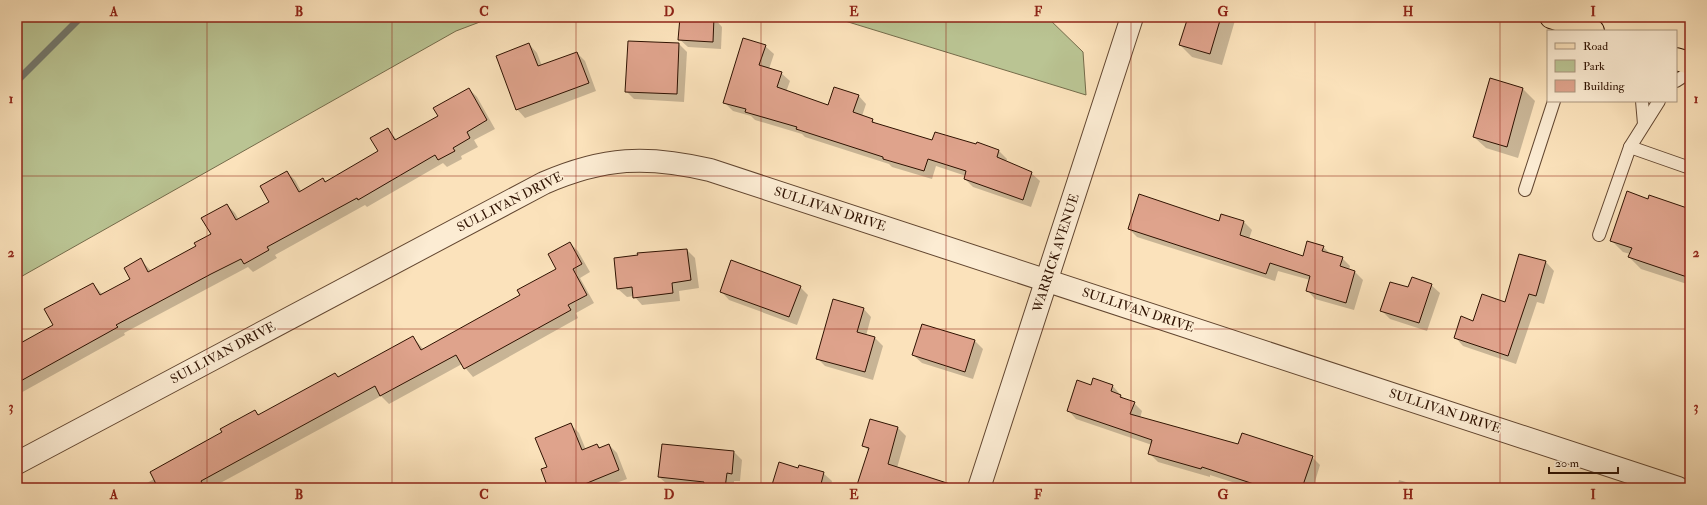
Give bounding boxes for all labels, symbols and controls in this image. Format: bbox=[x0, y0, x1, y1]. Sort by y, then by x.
text: A bbox=[109, 4, 119, 20]
text: B bbox=[295, 4, 303, 20]
text: C bbox=[479, 4, 489, 20]
text: D bbox=[664, 4, 675, 20]
text: E bbox=[849, 4, 859, 20]
text: F bbox=[1034, 4, 1043, 20]
text: G bbox=[1218, 4, 1229, 20]
text: H bbox=[1403, 4, 1414, 20]
text: I bbox=[1590, 4, 1596, 20]
legend bbox=[1547, 30, 1677, 102]
text: Road bbox=[1583, 39, 1608, 54]
text: Park bbox=[1583, 59, 1605, 74]
text: Building bbox=[1583, 79, 1626, 94]
text: 1 bbox=[9, 91, 14, 107]
text: 1 bbox=[1694, 91, 1699, 107]
street label: SULLIVAN DRIVE bbox=[454, 168, 566, 236]
street label: SULLIVAN DRIVE bbox=[772, 183, 888, 235]
street label: WARRICK AVENUE bbox=[1029, 192, 1083, 315]
text: 2 bbox=[8, 245, 15, 261]
text: 2 bbox=[1693, 245, 1700, 261]
street label: SULLIVAN DRIVE bbox=[1080, 284, 1196, 336]
street label: SULLIVAN DRIVE bbox=[168, 318, 278, 388]
street label: SULLIVAN DRIVE bbox=[1387, 385, 1503, 437]
text: 3 bbox=[9, 399, 14, 415]
text: 3 bbox=[1694, 399, 1699, 415]
scale bar bbox=[1549, 449, 1618, 475]
text: 20 m bbox=[1555, 456, 1580, 471]
text: A bbox=[109, 487, 119, 503]
text: B bbox=[295, 487, 303, 503]
text: C bbox=[479, 487, 489, 503]
text: D bbox=[664, 487, 675, 503]
text: E bbox=[849, 487, 859, 503]
text: F bbox=[1034, 487, 1043, 503]
text: G bbox=[1218, 487, 1229, 503]
text: H bbox=[1403, 487, 1414, 503]
text: I bbox=[1590, 487, 1596, 503]

